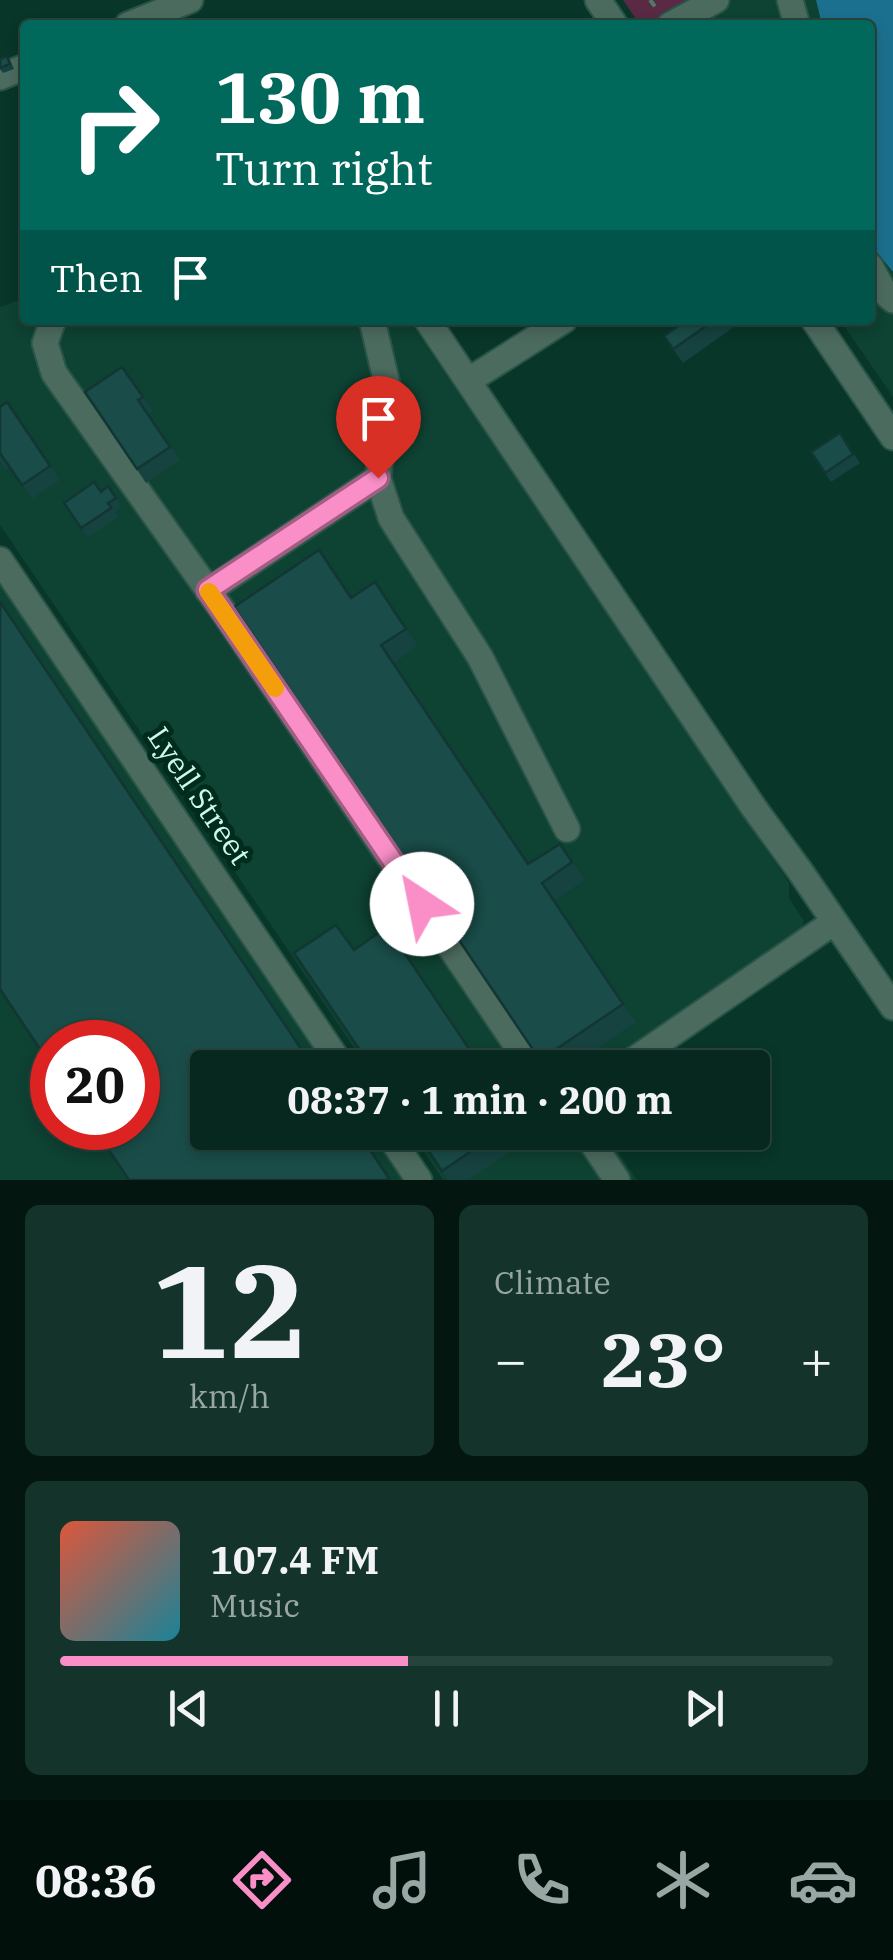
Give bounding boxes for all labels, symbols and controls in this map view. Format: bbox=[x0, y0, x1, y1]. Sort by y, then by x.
text: 130 m bbox=[215, 51, 425, 142]
icon: right bbox=[50, 60, 180, 190]
text: Turn right bbox=[215, 139, 433, 197]
icon: arrive bbox=[163, 250, 218, 305]
text: Then bbox=[50, 253, 143, 302]
pin bbox=[336, 376, 421, 479]
icon: arrive bbox=[351, 391, 406, 446]
street label: Lyell Street bbox=[140, 719, 261, 872]
position arrow bbox=[370, 852, 474, 956]
speed limit sign: 20 bbox=[30, 1020, 160, 1150]
text: 08:37 · 1 min · 200 m bbox=[287, 1075, 673, 1124]
text: 12 bbox=[151, 1225, 308, 1394]
text: Climate bbox=[494, 1261, 611, 1303]
text: 23° bbox=[601, 1310, 726, 1408]
text: − bbox=[494, 1324, 527, 1395]
text: + bbox=[800, 1324, 833, 1395]
text: km/h bbox=[189, 1375, 270, 1417]
text: 107.4 FM bbox=[210, 1535, 379, 1584]
text: Music bbox=[210, 1584, 300, 1626]
icon: previous bbox=[161, 1681, 216, 1736]
icon: pause bbox=[419, 1681, 474, 1736]
icon: next bbox=[677, 1681, 732, 1736]
icon: directions bbox=[227, 1845, 297, 1915]
icon: music bbox=[367, 1845, 437, 1915]
icon: phone bbox=[507, 1845, 577, 1915]
icon: climate bbox=[648, 1845, 718, 1915]
icon: car bbox=[788, 1845, 858, 1915]
text: 08:36 bbox=[35, 1851, 157, 1909]

